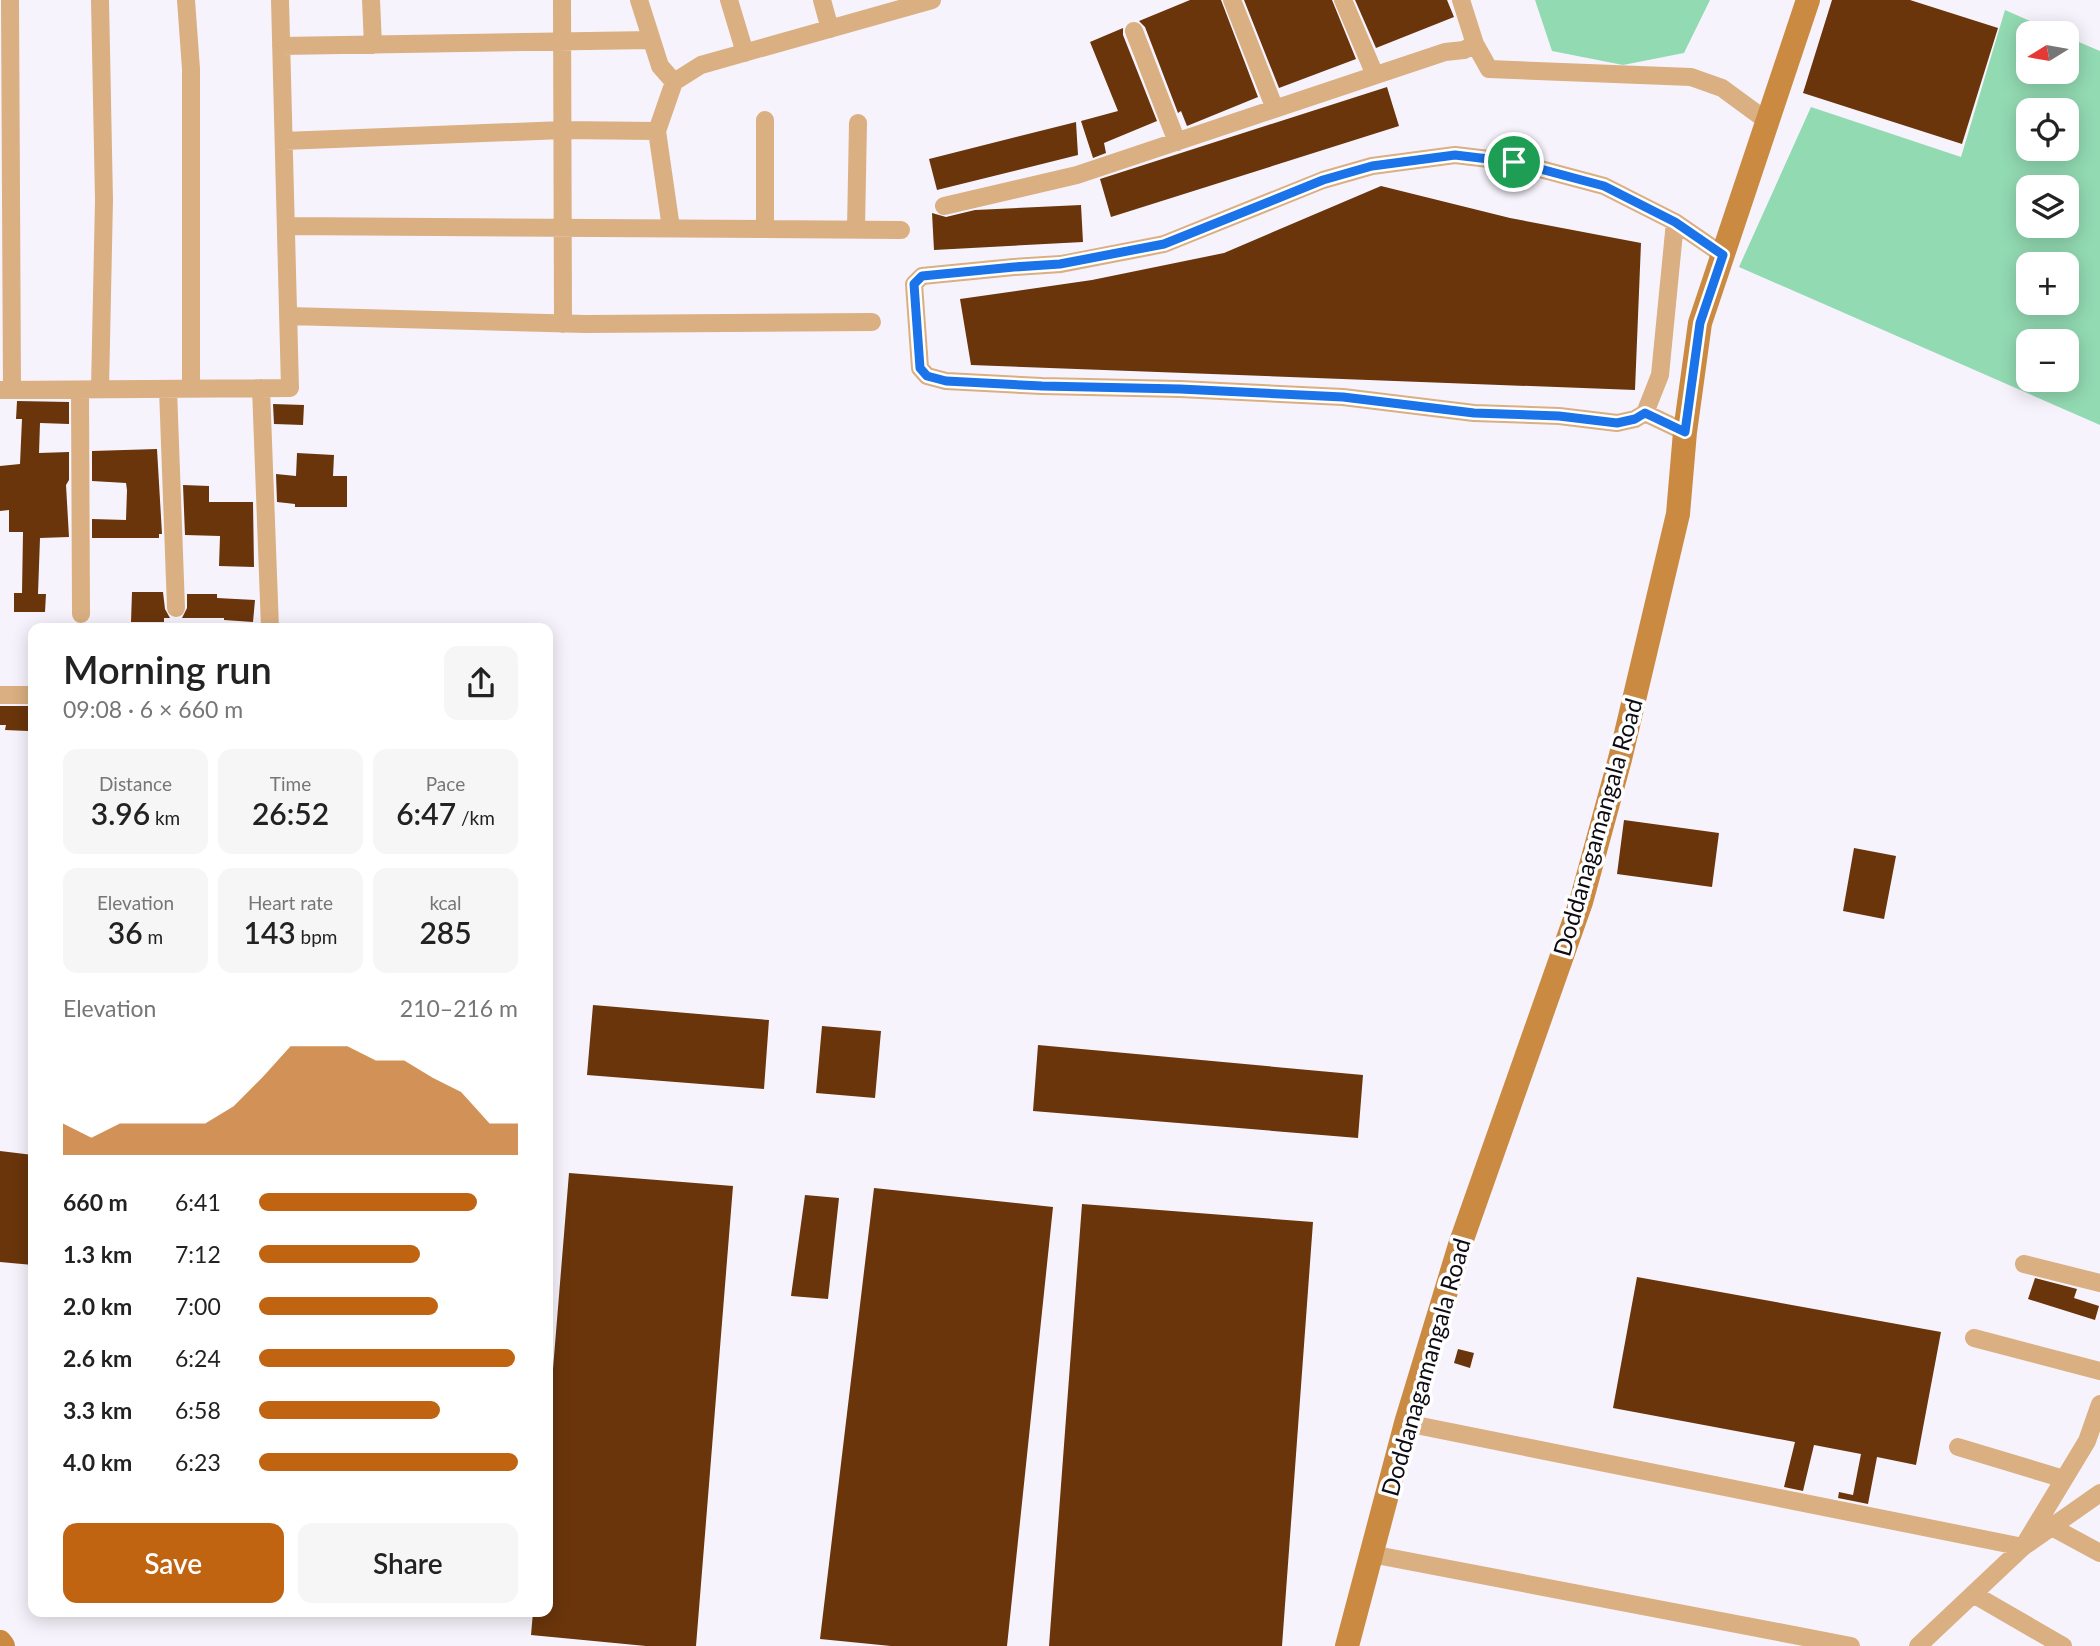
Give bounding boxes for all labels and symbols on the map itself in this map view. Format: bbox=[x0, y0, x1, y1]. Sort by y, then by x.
north arrow bbox=[2016, 21, 2079, 84]
pin bbox=[1484, 132, 1544, 192]
street label: Doddanagamangala Road bbox=[1546, 695, 1648, 959]
street label: Doddanagamangala Road bbox=[1374, 1235, 1476, 1499]

